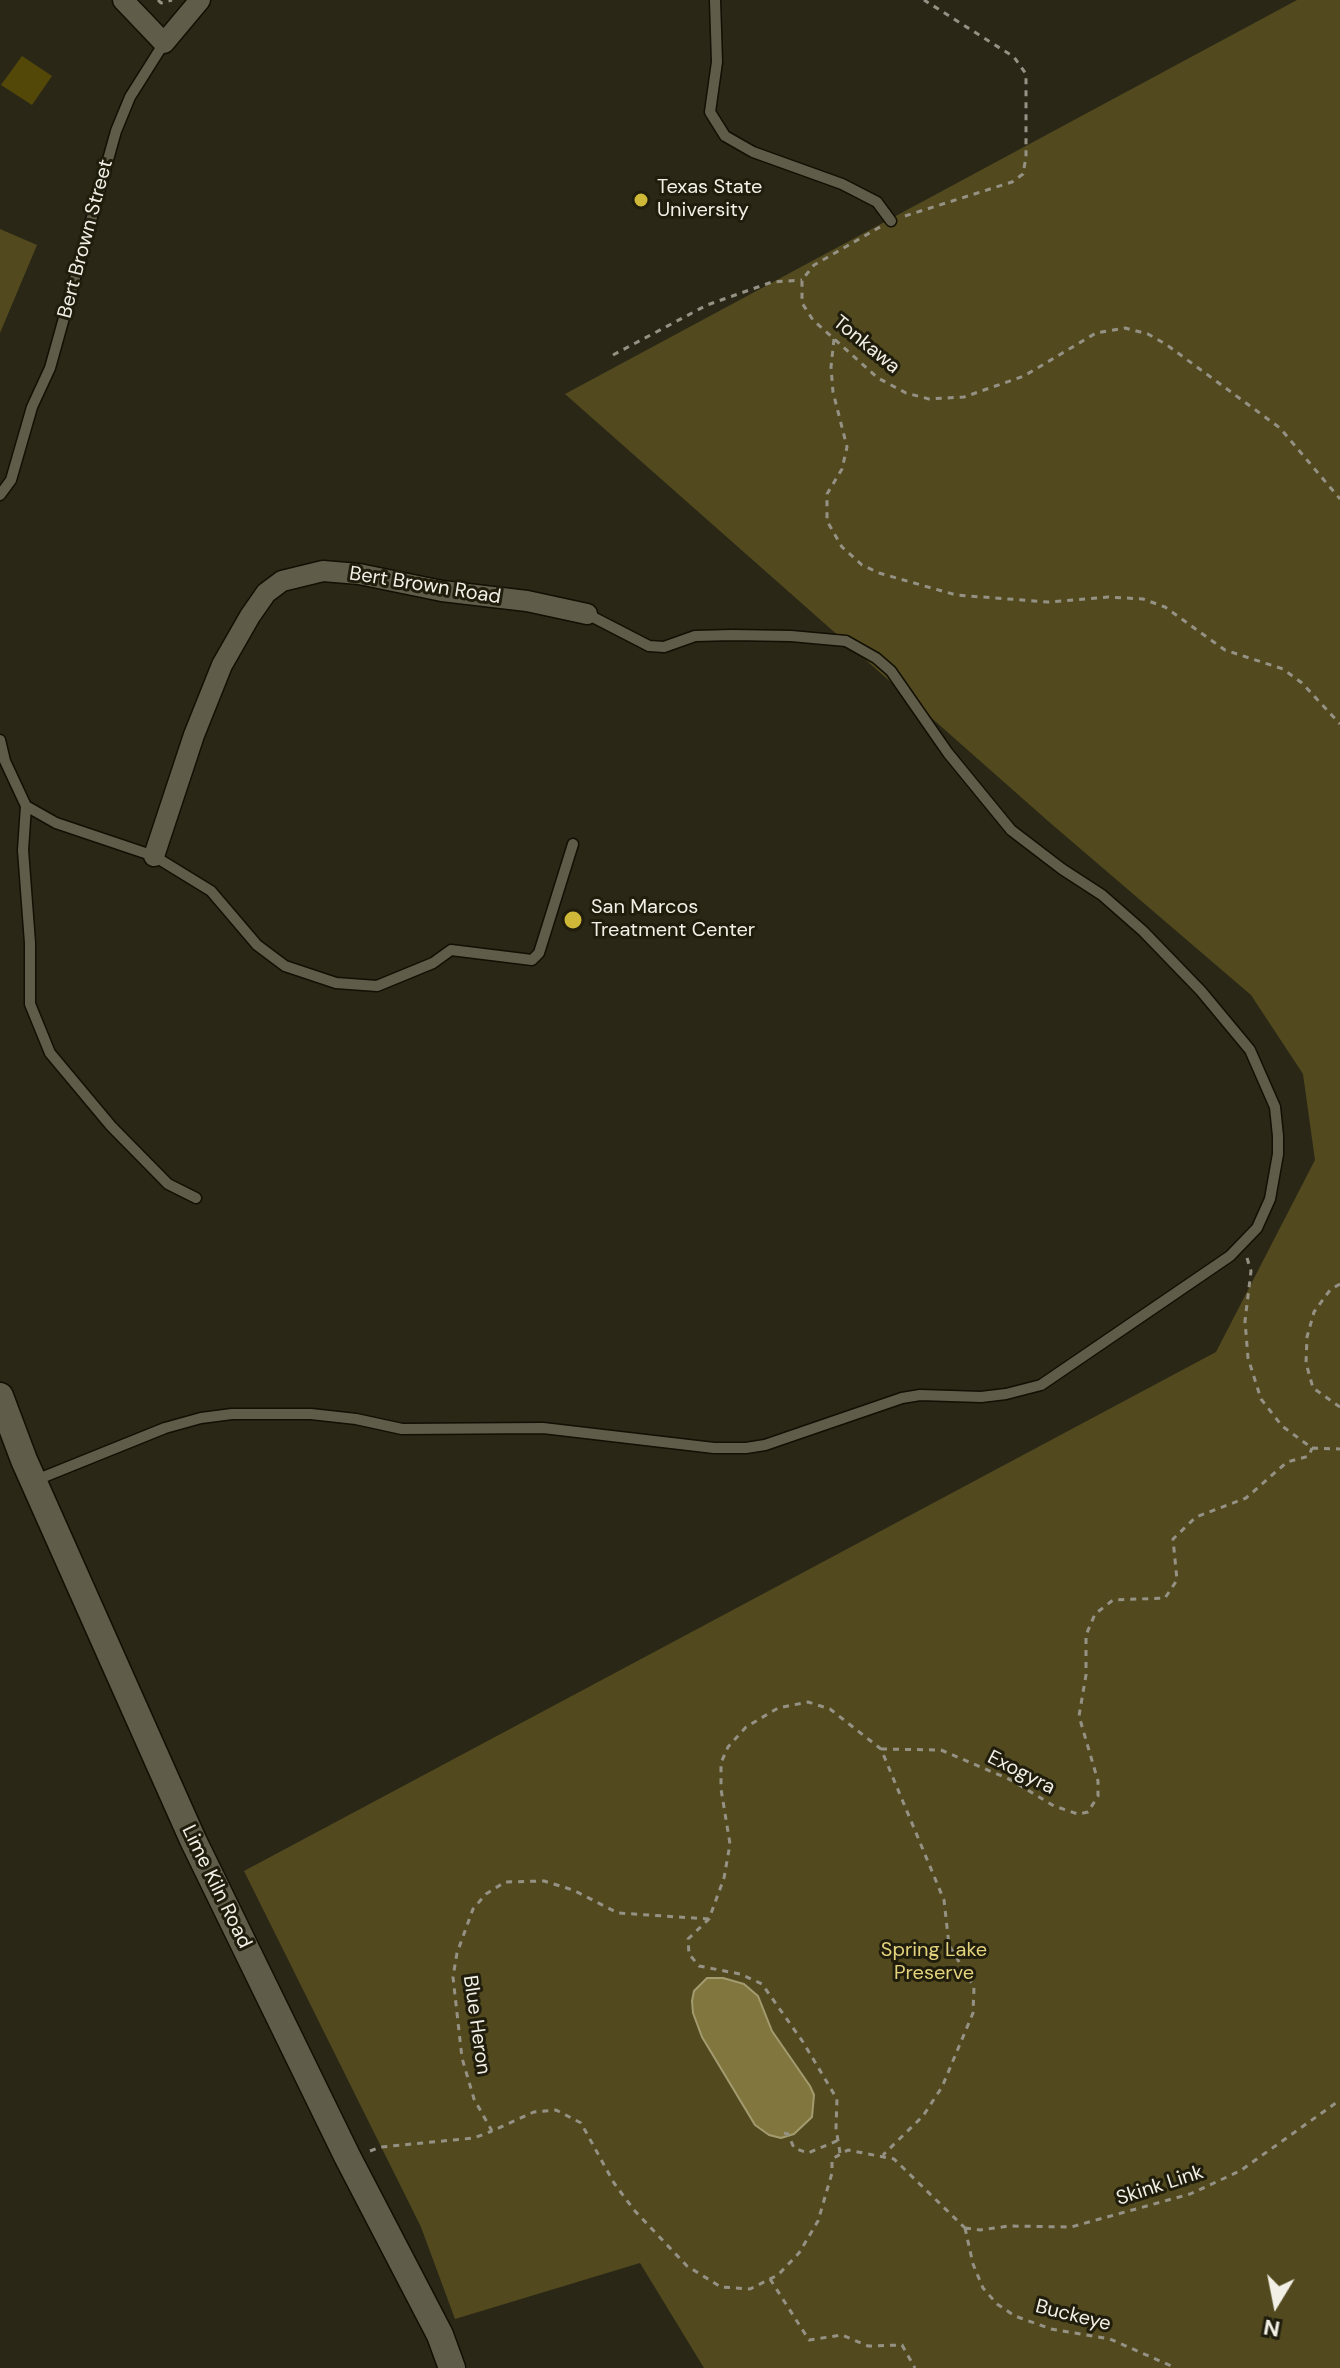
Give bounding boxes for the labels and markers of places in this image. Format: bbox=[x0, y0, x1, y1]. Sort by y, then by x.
place label: Texas State University bbox=[657, 176, 762, 223]
marker: Texas State University bbox=[632, 191, 650, 209]
place label: San Marcos Treatment Center bbox=[591, 896, 755, 943]
marker: San Marcos Treatment Center bbox=[562, 909, 584, 931]

